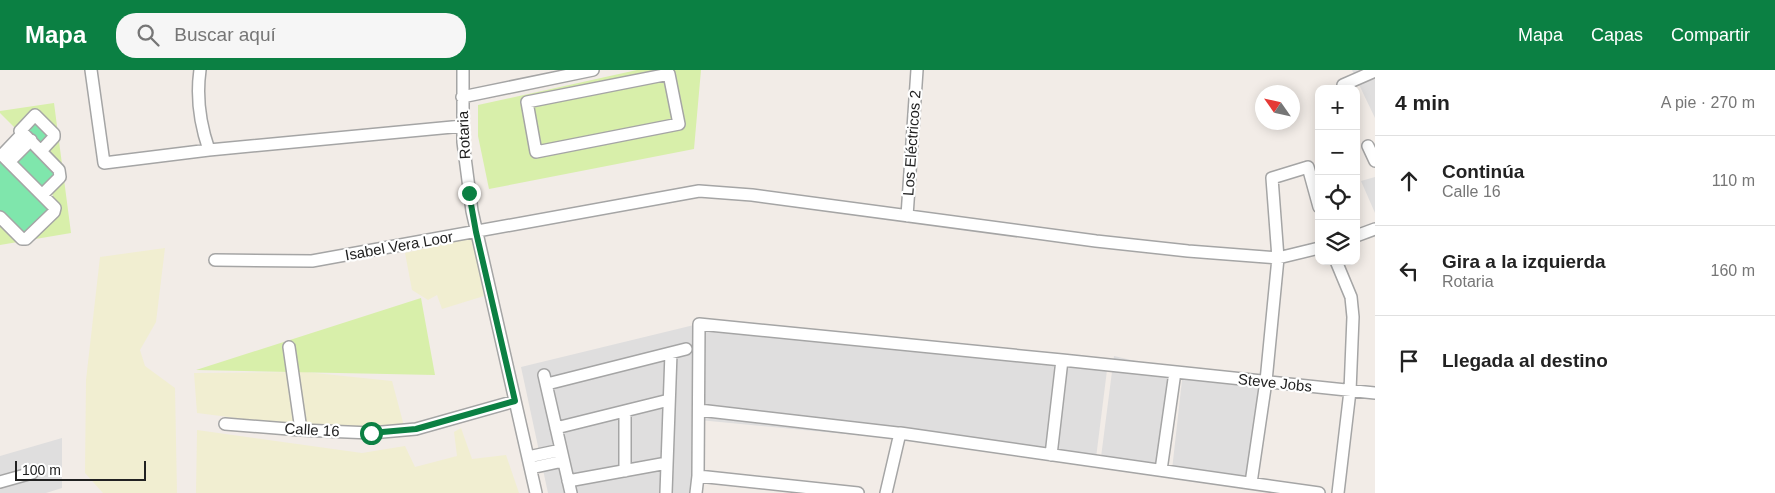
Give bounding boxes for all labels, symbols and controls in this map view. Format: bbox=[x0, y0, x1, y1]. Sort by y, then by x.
search box bbox=[116, 13, 466, 58]
text: Mapa bbox=[25, 21, 86, 48]
icon: search bbox=[134, 21, 162, 49]
text: Buscar aquí bbox=[174, 24, 276, 45]
text: Mapa bbox=[1518, 25, 1563, 45]
text: Capas bbox=[1591, 25, 1643, 45]
text: Compartir bbox=[1671, 25, 1750, 45]
north arrow bbox=[1255, 85, 1300, 130]
map controls bbox=[1315, 85, 1360, 265]
button: + bbox=[1315, 85, 1360, 130]
street label: Los Eléctricos 2 bbox=[899, 90, 924, 196]
text: 4 min bbox=[1395, 91, 1450, 114]
text: A pie · 270 m bbox=[1661, 94, 1755, 111]
street label: Rotaria bbox=[454, 110, 473, 160]
button: − bbox=[1315, 130, 1360, 175]
text: Continúa bbox=[1442, 161, 1524, 182]
icon: ahead bbox=[1395, 167, 1423, 195]
text: 110 m bbox=[1712, 172, 1755, 189]
button: locate bbox=[1315, 175, 1360, 220]
route end bbox=[458, 182, 481, 205]
text: Calle 16 bbox=[1442, 183, 1501, 200]
button: layers bbox=[1315, 220, 1360, 265]
street label: Isabel Vera Loor bbox=[344, 228, 454, 263]
text: Gira a la izquierda bbox=[1442, 251, 1606, 272]
icon: left bbox=[1395, 257, 1423, 285]
text: 160 m bbox=[1711, 262, 1755, 279]
text: Rotaria bbox=[1442, 273, 1494, 290]
icon: arrive bbox=[1395, 347, 1423, 375]
text: Llegada al destino bbox=[1442, 350, 1608, 371]
street label: Steve Jobs bbox=[1237, 370, 1313, 395]
street label: Calle 16 bbox=[284, 420, 340, 439]
route start bbox=[360, 422, 383, 445]
scale bar bbox=[15, 458, 146, 481]
text: 100 m bbox=[22, 462, 61, 478]

